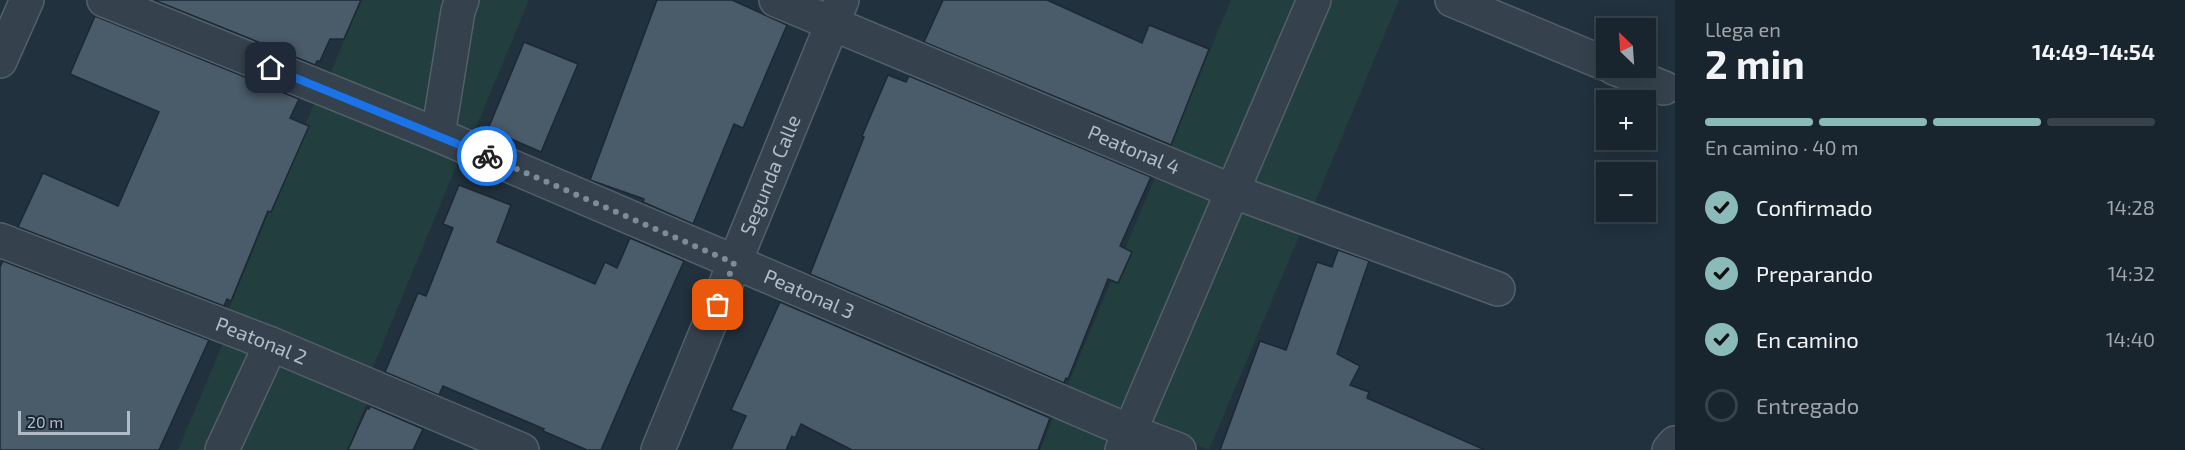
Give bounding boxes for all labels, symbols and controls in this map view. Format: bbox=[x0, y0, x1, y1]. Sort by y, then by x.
text: Llega en bbox=[1705, 17, 1781, 41]
north arrow bbox=[1596, 18, 1656, 78]
map controls bbox=[1596, 18, 1656, 222]
text: 14:49–14:54 bbox=[2032, 38, 2155, 64]
text: 2 min bbox=[1705, 40, 1805, 87]
pin bbox=[245, 42, 296, 93]
icon: home bbox=[254, 51, 287, 84]
button: + bbox=[1596, 90, 1656, 150]
street label: Segunda Calle bbox=[734, 111, 805, 239]
street label: Peatonal 4 bbox=[1085, 119, 1184, 179]
courier bbox=[457, 126, 517, 186]
text: En camino · 40 m bbox=[1705, 135, 1858, 159]
icon: bike bbox=[471, 140, 504, 173]
button: − bbox=[1596, 162, 1656, 222]
icon: check bbox=[1705, 191, 1738, 224]
text: Confirmado bbox=[1756, 194, 1872, 220]
text: 14:28 bbox=[2107, 195, 2155, 219]
icon: check bbox=[1705, 257, 1738, 290]
text: Preparando bbox=[1756, 260, 1873, 286]
text: 14:32 bbox=[2108, 261, 2155, 285]
street label: Peatonal 3 bbox=[761, 263, 858, 323]
pin bbox=[692, 279, 743, 330]
icon: bag bbox=[701, 288, 734, 321]
street label: Peatonal 2 bbox=[213, 311, 311, 369]
icon: check bbox=[1705, 323, 1738, 356]
text: En camino bbox=[1756, 326, 1859, 352]
text: 14:40 bbox=[2106, 327, 2155, 351]
text: Entregado bbox=[1756, 392, 1859, 418]
scale bar bbox=[18, 408, 130, 436]
text: 20 m bbox=[27, 412, 63, 431]

